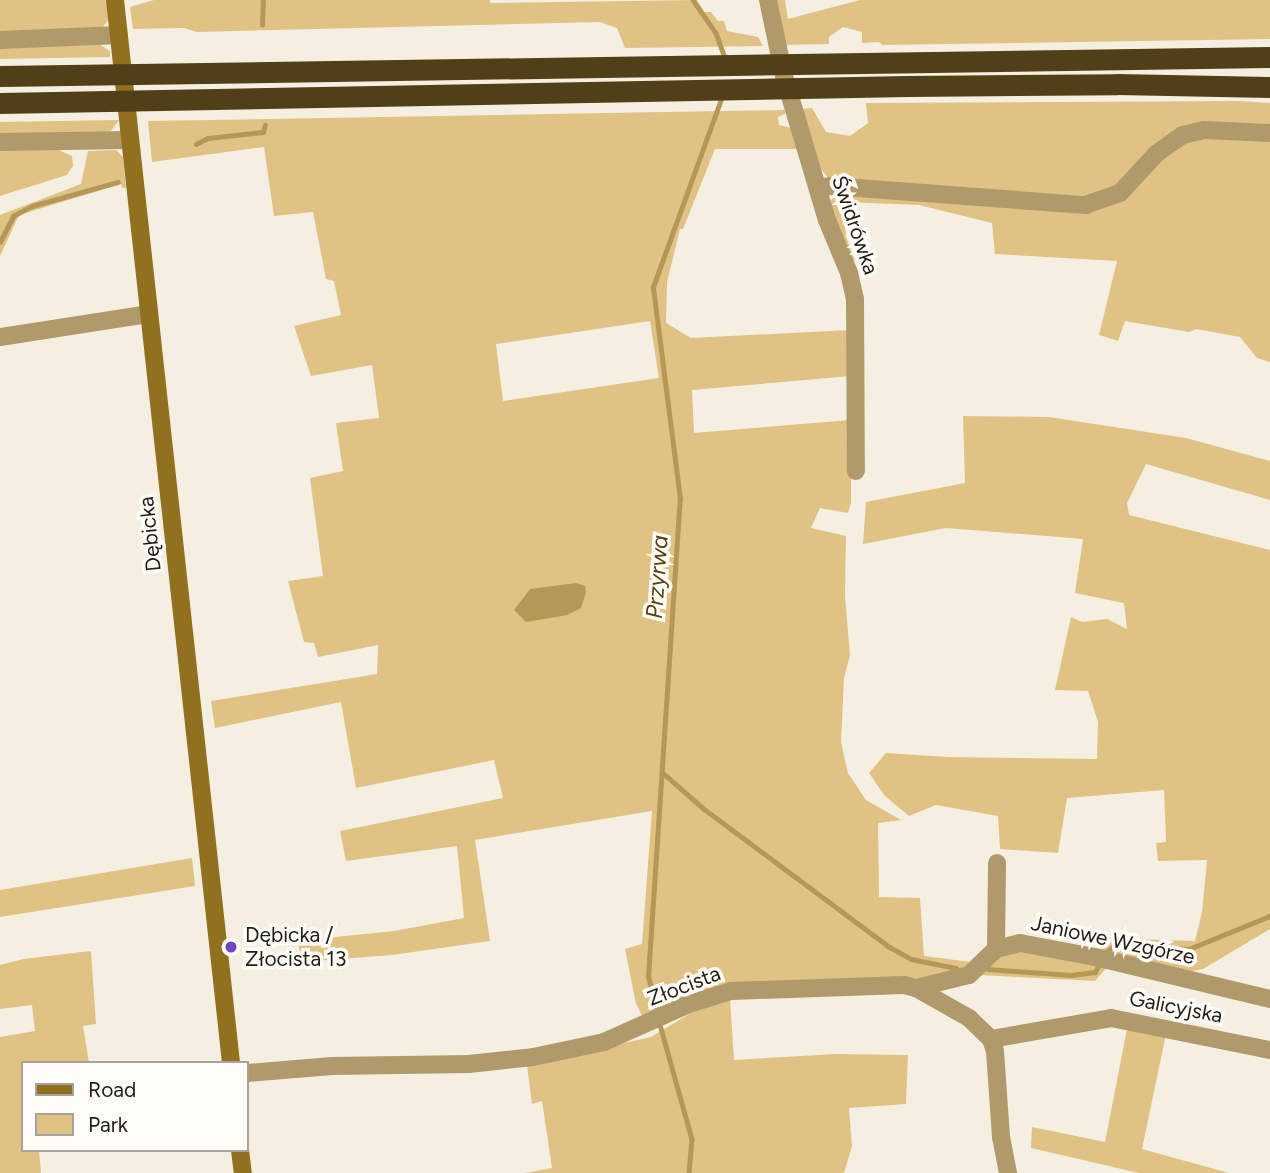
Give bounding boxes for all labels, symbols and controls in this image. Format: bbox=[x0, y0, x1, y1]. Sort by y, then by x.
street label: Świdrówka bbox=[826, 172, 884, 278]
street label: Dębicka bbox=[134, 495, 166, 573]
water label: Przyrwa bbox=[640, 534, 674, 620]
street label: Janiowe Wzgórze bbox=[1029, 910, 1197, 970]
place label: Dębicka / Złocista 13 bbox=[245, 922, 346, 972]
marker: Dębicka / Złocista 13 bbox=[223, 939, 239, 955]
street label: Złocista bbox=[644, 961, 724, 1011]
street label: Galicyjska bbox=[1127, 986, 1225, 1028]
legend bbox=[21, 1061, 248, 1152]
text: Road bbox=[88, 1077, 136, 1102]
text: Park bbox=[88, 1112, 128, 1137]

